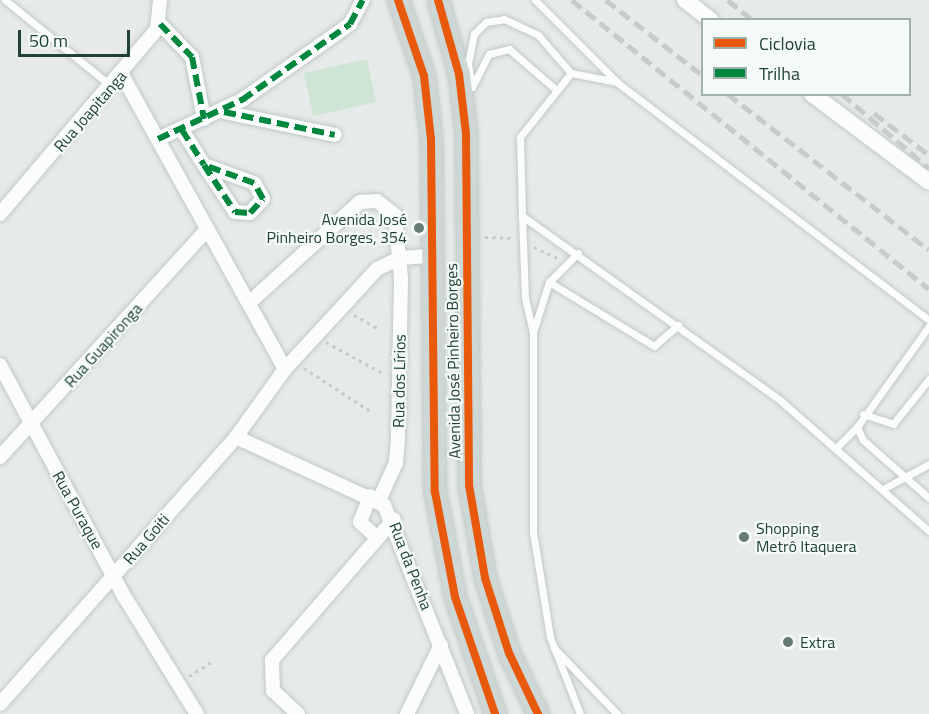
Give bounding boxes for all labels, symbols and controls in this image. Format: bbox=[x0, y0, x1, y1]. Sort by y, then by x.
scale bar bbox=[21, 18, 134, 56]
legend bbox=[701, 18, 911, 96]
text: 50 m bbox=[29, 27, 68, 54]
text: Ciclovia bbox=[759, 30, 816, 57]
text: Trilha bbox=[759, 60, 800, 87]
street label: Rua Joapitanga bbox=[50, 66, 130, 156]
place label: Avenida José Pinheiro Borges, 354 bbox=[266, 209, 407, 247]
marker: Avenida José Pinheiro Borges, 354 bbox=[412, 221, 426, 235]
street label: Avenida José Pinheiro Borges bbox=[442, 263, 464, 459]
street label: Rua Guapironga bbox=[60, 299, 146, 391]
street label: Rua dos Lírios bbox=[389, 334, 409, 428]
street label: Rua Puraque bbox=[49, 468, 107, 552]
street label: Rua Goiti bbox=[119, 510, 173, 568]
place label: Shopping Metrô Itaquera bbox=[756, 518, 856, 556]
street label: Rua da Penha bbox=[385, 519, 437, 613]
marker: Shopping Metrô Itaquera bbox=[737, 530, 751, 544]
place label: Extra bbox=[800, 632, 835, 652]
marker: Extra bbox=[781, 635, 795, 649]

